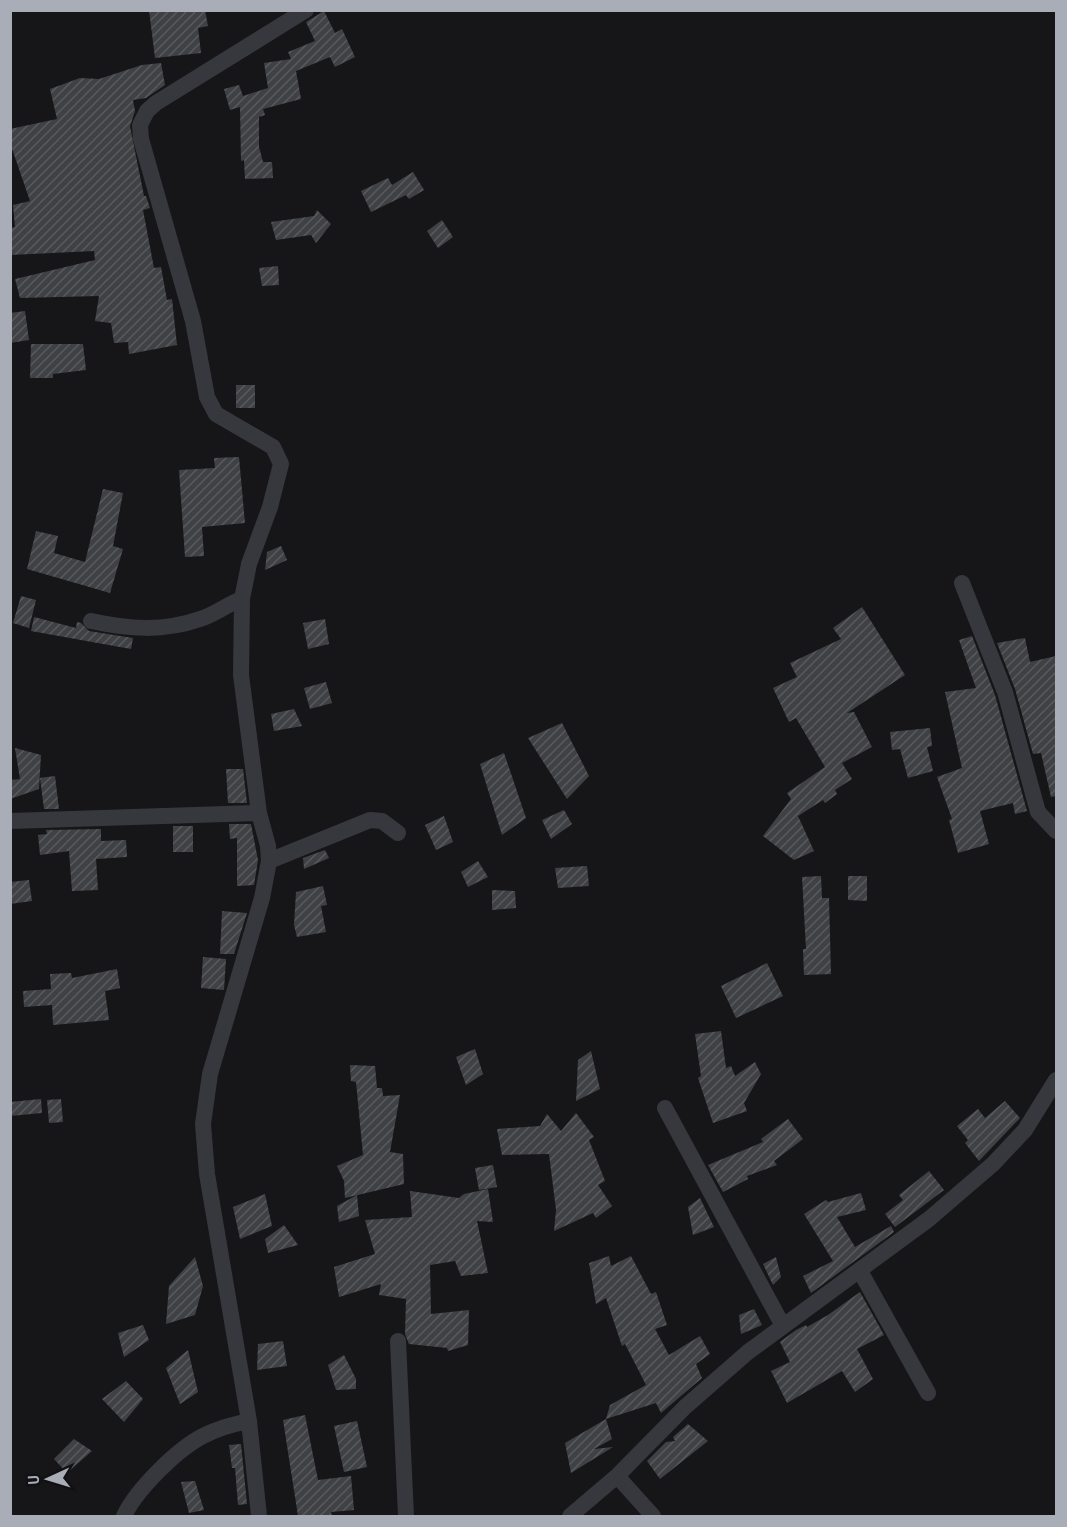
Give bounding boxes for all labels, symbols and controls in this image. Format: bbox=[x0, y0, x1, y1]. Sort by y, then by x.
north arrow bbox=[18, 1449, 78, 1509]
text: U bbox=[22, 1475, 44, 1486]

